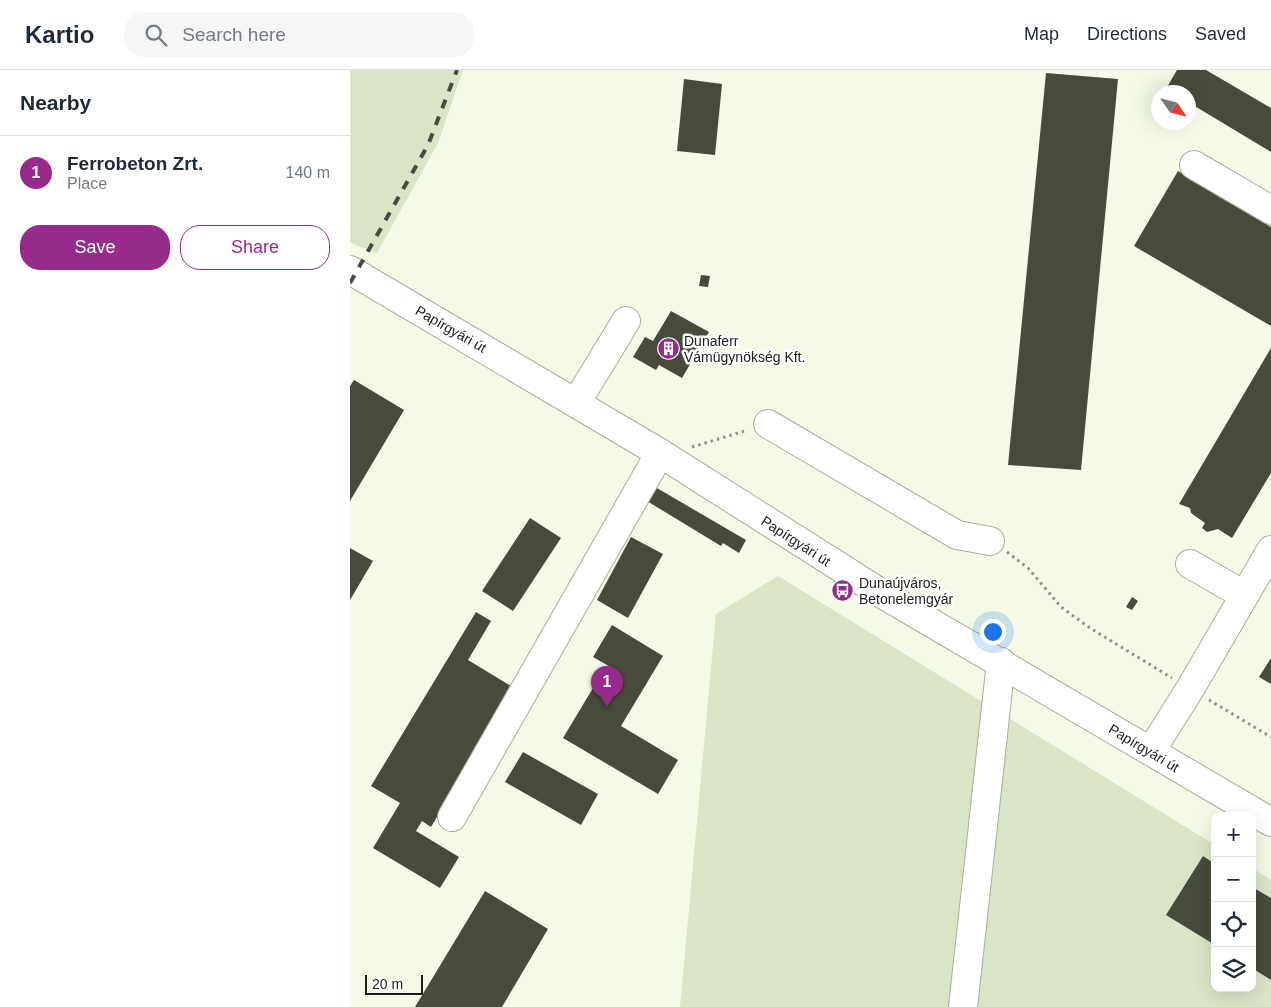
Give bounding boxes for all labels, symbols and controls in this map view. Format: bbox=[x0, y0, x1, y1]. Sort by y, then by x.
search box bbox=[124, 12, 474, 57]
text: Kartio bbox=[25, 21, 94, 48]
icon: search bbox=[142, 21, 170, 49]
text: Search here bbox=[182, 24, 286, 45]
text: Map bbox=[1024, 24, 1059, 44]
text: Directions bbox=[1087, 24, 1167, 44]
text: Saved bbox=[1195, 24, 1246, 44]
north arrow bbox=[1151, 85, 1196, 130]
text: Nearby bbox=[20, 91, 91, 114]
text: Ferrobeton Zrt. bbox=[67, 153, 203, 174]
text: 1 bbox=[32, 164, 40, 181]
text: 140 m bbox=[286, 164, 330, 181]
text: Place bbox=[67, 175, 107, 192]
button: Save bbox=[20, 225, 170, 270]
button: Share bbox=[180, 225, 330, 270]
street label: Papírgyári út bbox=[413, 302, 489, 356]
place label: Dunaferr Vámügynökség Kft. bbox=[684, 333, 805, 365]
building icon: Dunaferr Vámügynökség Kft. bbox=[656, 337, 680, 361]
street label: Papírgyári út bbox=[758, 513, 834, 569]
place label: Dunaújváros, Betonelemgyár bbox=[859, 575, 954, 607]
bus stop icon: Dunaújváros, Betonelemgyár bbox=[831, 579, 855, 603]
your location bbox=[980, 619, 1006, 645]
pin: 1 bbox=[591, 666, 623, 707]
street label: Papírgyári út bbox=[1106, 721, 1182, 775]
map controls bbox=[1211, 812, 1256, 992]
button: + bbox=[1211, 812, 1256, 857]
button: − bbox=[1211, 857, 1256, 902]
button: locate bbox=[1211, 902, 1256, 947]
button: layers bbox=[1211, 947, 1256, 992]
scale bar bbox=[365, 972, 422, 995]
text: 20 m bbox=[372, 976, 403, 992]

